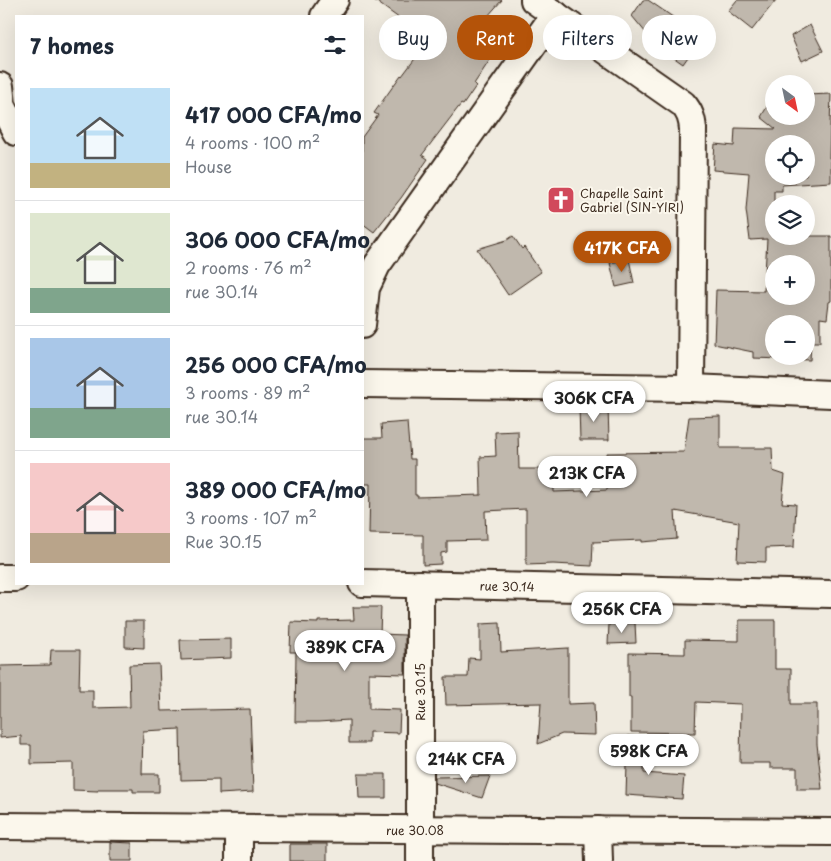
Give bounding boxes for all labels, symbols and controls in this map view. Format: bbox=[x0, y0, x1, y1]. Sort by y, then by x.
chip: Buy bbox=[379, 15, 447, 60]
chip: Rent bbox=[457, 15, 533, 60]
chip: Filters bbox=[543, 15, 632, 60]
chip: New bbox=[642, 15, 716, 60]
text: 7 homes bbox=[30, 29, 114, 61]
icon: filters bbox=[321, 31, 349, 59]
north arrow bbox=[765, 75, 815, 125]
map controls bbox=[765, 75, 815, 365]
text: 417 000 CFA/mo bbox=[185, 98, 362, 130]
icon: home bbox=[70, 108, 130, 168]
text: 4 rooms · 100 m² bbox=[185, 130, 320, 154]
button: locate bbox=[765, 135, 815, 185]
text: House bbox=[185, 154, 232, 178]
place label: Chapelle Saint Gabriel (SIN-YIRI) bbox=[580, 184, 684, 216]
church icon: Chapelle Saint Gabriel (SIN-YIRI) bbox=[546, 185, 576, 215]
button: layers bbox=[765, 195, 815, 245]
text: 306 000 CFA/mo bbox=[185, 223, 370, 255]
pin: 417K CFA bbox=[570, 230, 674, 273]
icon: home bbox=[70, 233, 130, 293]
text: 417K CFA bbox=[584, 235, 660, 259]
text: 2 rooms · 76 m² bbox=[185, 255, 312, 279]
button: + bbox=[765, 255, 815, 305]
text: rue 30.14 bbox=[185, 279, 258, 303]
button: − bbox=[765, 315, 815, 365]
text: 256 000 CFA/mo bbox=[185, 348, 367, 380]
icon: home bbox=[70, 358, 130, 418]
text: 3 rooms · 89 m² bbox=[185, 380, 310, 404]
pin: 306K CFA bbox=[542, 380, 646, 423]
text: 306K CFA bbox=[554, 385, 634, 409]
text: rue 30.14 bbox=[185, 404, 258, 428]
pin: 213K CFA bbox=[535, 456, 639, 498]
text: 213K CFA bbox=[549, 460, 625, 484]
text: 389 000 CFA/mo bbox=[185, 473, 366, 505]
icon: home bbox=[70, 483, 130, 543]
text: 3 rooms · 107 m² bbox=[185, 505, 317, 529]
text: Rue 30.15 bbox=[185, 529, 262, 553]
street label: rue 30.14 bbox=[479, 577, 535, 595]
pin: 256K CFA bbox=[570, 592, 674, 634]
text: 256K CFA bbox=[582, 596, 662, 620]
pin: 389K CFA bbox=[293, 630, 397, 672]
text: 389K CFA bbox=[305, 634, 385, 658]
street label: Rue 30.15 bbox=[411, 663, 429, 721]
pin: 598K CFA bbox=[597, 734, 701, 776]
text: 598K CFA bbox=[610, 738, 688, 762]
pin: 214K CFA bbox=[414, 742, 518, 784]
text: 214K CFA bbox=[427, 746, 505, 770]
street label: rue 30.08 bbox=[386, 821, 444, 839]

